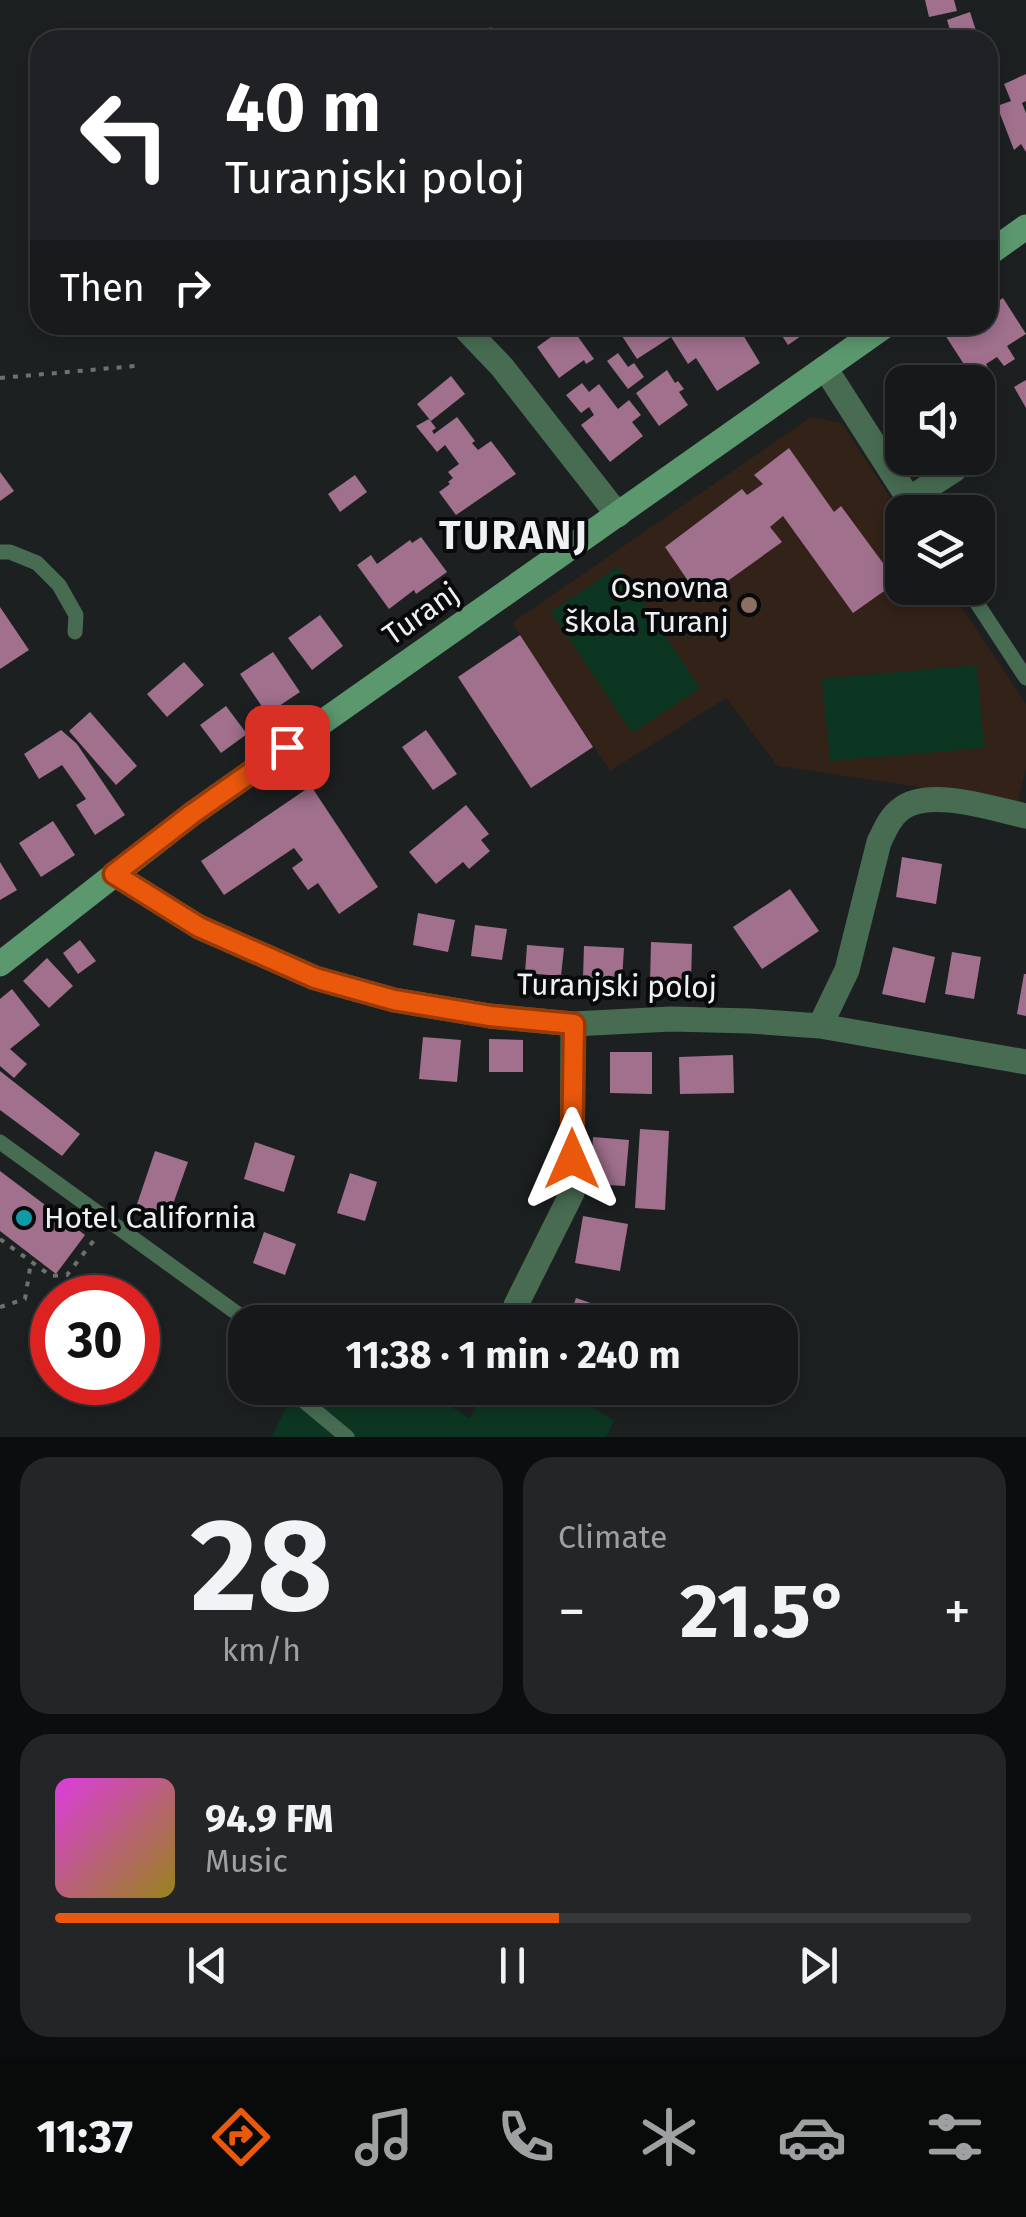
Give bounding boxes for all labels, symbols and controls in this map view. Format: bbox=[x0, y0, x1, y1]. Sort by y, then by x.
text: 40 m bbox=[225, 66, 381, 150]
icon: left bbox=[60, 70, 190, 200]
text: Turanjski poloj bbox=[225, 151, 525, 205]
icon: right bbox=[165, 260, 220, 315]
text: Then bbox=[60, 265, 145, 311]
map controls bbox=[885, 365, 995, 605]
button: sound bbox=[885, 365, 995, 475]
button: layers bbox=[885, 495, 995, 605]
district label: TURANJ bbox=[439, 512, 589, 560]
place label: Osnovna škola Turanj bbox=[565, 570, 729, 640]
street label: Turanj bbox=[376, 575, 466, 653]
marker: Osnovna škola Turanj bbox=[738, 594, 760, 616]
pin bbox=[245, 705, 330, 790]
icon: arrive bbox=[260, 720, 315, 775]
street label: Turanjski poloj bbox=[517, 966, 717, 1006]
position arrow bbox=[520, 1107, 624, 1211]
place label: Hotel California bbox=[44, 1200, 256, 1236]
marker: Hotel California bbox=[13, 1207, 35, 1229]
speed limit sign: 30 bbox=[30, 1275, 160, 1405]
text: 11:38 · 1 min · 240 m bbox=[345, 1332, 681, 1378]
text: 28 bbox=[190, 1488, 333, 1644]
text: Climate bbox=[558, 1518, 667, 1556]
text: 21.5° bbox=[680, 1567, 849, 1657]
text: − bbox=[558, 1579, 586, 1645]
text: + bbox=[944, 1579, 971, 1645]
text: km/h bbox=[222, 1631, 301, 1669]
text: 94.9 FM bbox=[205, 1796, 333, 1842]
text: Music bbox=[205, 1842, 288, 1880]
icon: previous bbox=[180, 1938, 235, 1993]
icon: pause bbox=[485, 1938, 540, 1993]
icon: next bbox=[791, 1938, 846, 1993]
icon: directions bbox=[206, 2102, 276, 2172]
icon: music bbox=[349, 2102, 419, 2172]
icon: phone bbox=[491, 2102, 561, 2172]
icon: climate bbox=[634, 2102, 704, 2172]
icon: car bbox=[777, 2102, 847, 2172]
icon: filters bbox=[920, 2102, 990, 2172]
text: 11:37 bbox=[36, 2110, 133, 2164]

